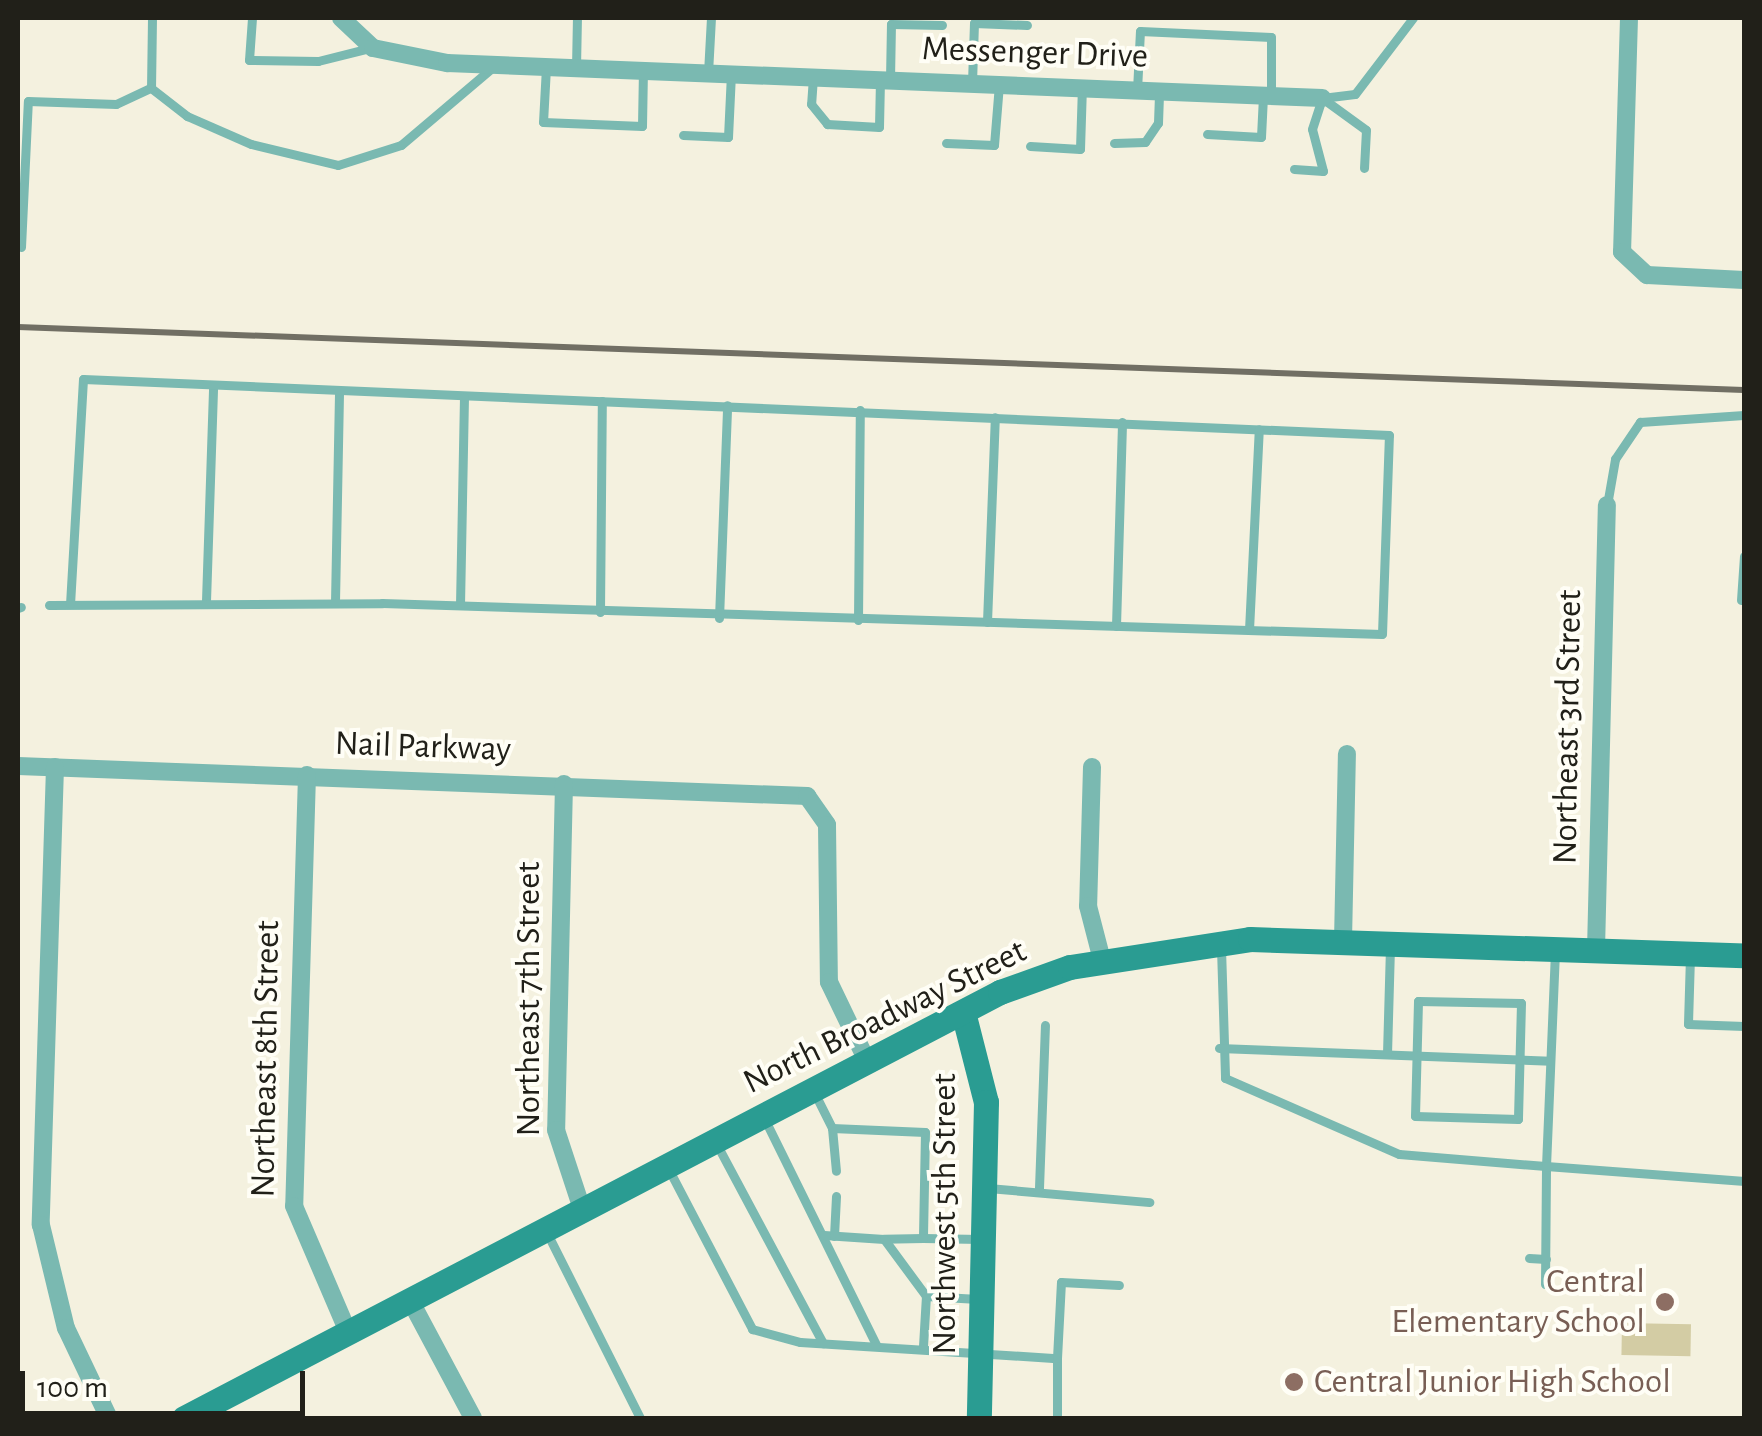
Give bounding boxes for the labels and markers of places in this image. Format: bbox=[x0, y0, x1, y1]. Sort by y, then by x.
place label: Central Elementary School bbox=[1391, 1261, 1645, 1343]
marker: Central Elementary School bbox=[1654, 1291, 1676, 1313]
place label: Central Junior High School bbox=[1314, 1361, 1671, 1403]
marker: Central Junior High School bbox=[1283, 1371, 1305, 1393]

